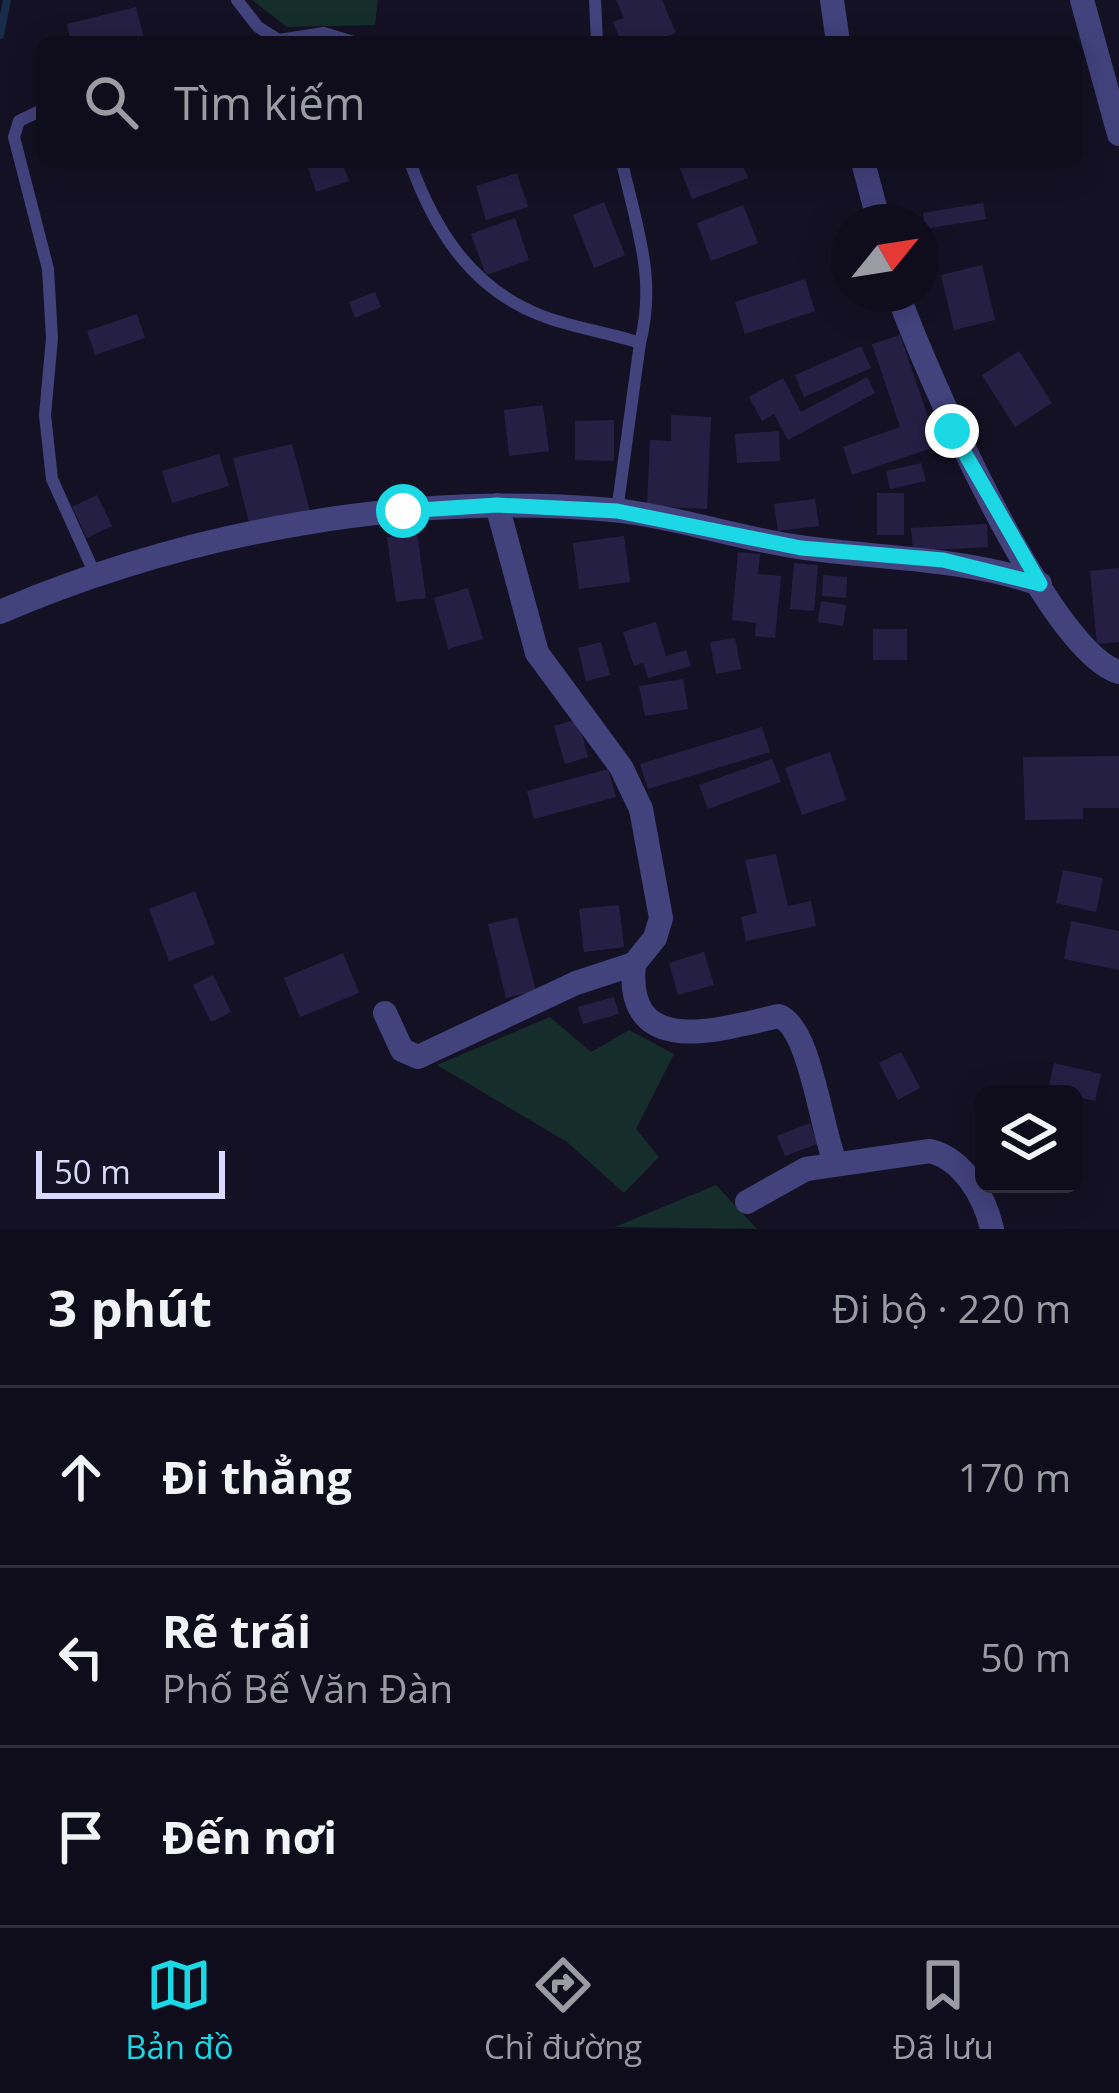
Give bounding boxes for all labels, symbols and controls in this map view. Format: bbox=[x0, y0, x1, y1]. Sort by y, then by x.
search box bbox=[36, 36, 1083, 168]
icon: search bbox=[78, 69, 144, 135]
text: Tìm kiếm bbox=[174, 72, 365, 133]
north arrow bbox=[831, 204, 939, 312]
route end bbox=[925, 404, 979, 458]
route start bbox=[376, 484, 430, 538]
map controls bbox=[975, 1085, 1083, 1193]
button: layers bbox=[975, 1085, 1083, 1193]
scale bar bbox=[36, 1145, 225, 1198]
text: 50 m bbox=[54, 1149, 131, 1194]
text: 3 phút bbox=[48, 1272, 212, 1342]
text: Đi bộ · 220 m bbox=[832, 1281, 1071, 1334]
icon: ahead bbox=[48, 1444, 114, 1510]
text: Đi thẳng bbox=[162, 1446, 352, 1507]
text: 170 m bbox=[958, 1450, 1071, 1503]
text: Rẽ trái bbox=[162, 1600, 311, 1661]
icon: left bbox=[48, 1624, 114, 1690]
text: 50 m bbox=[980, 1630, 1071, 1683]
text: Phố Bế Văn Đàn bbox=[162, 1661, 453, 1714]
icon: arrive bbox=[48, 1804, 114, 1870]
text: Đến nơi bbox=[162, 1806, 337, 1867]
tab: Bản đồ bbox=[125, 1952, 234, 2069]
tab: Chỉ đường bbox=[484, 1952, 642, 2069]
tab: Đã lưu bbox=[893, 1952, 994, 2069]

